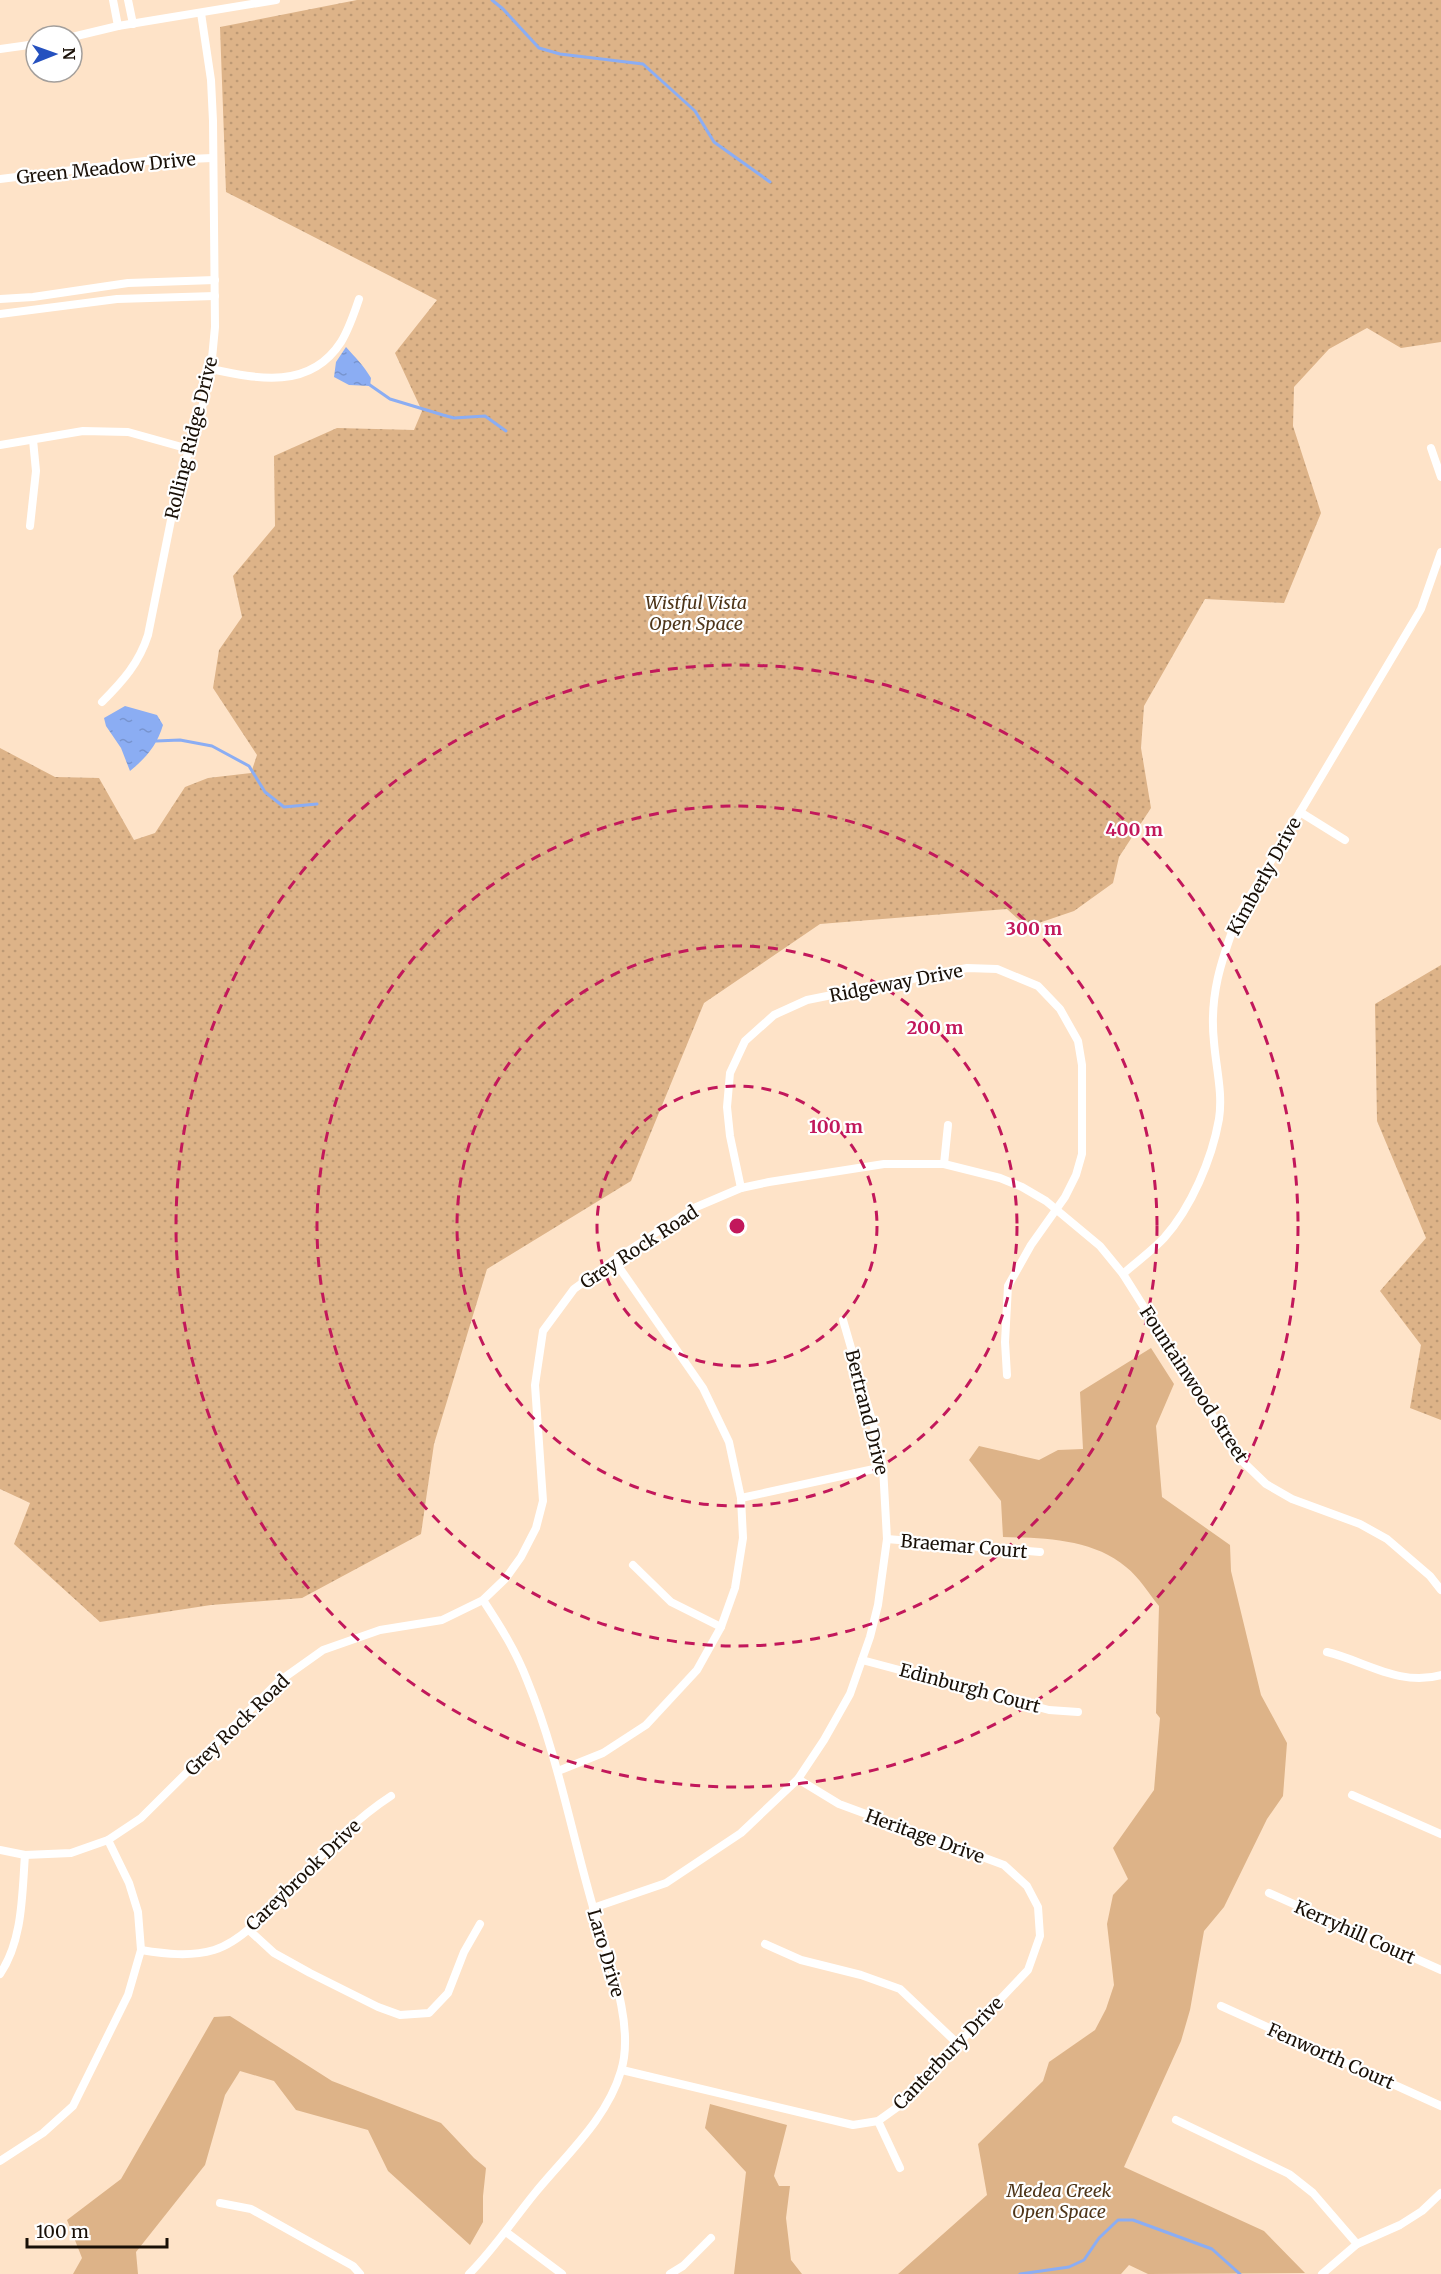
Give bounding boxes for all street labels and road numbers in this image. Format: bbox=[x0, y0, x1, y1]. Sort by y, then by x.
street label: Green Meadow Drive bbox=[15, 147, 197, 189]
street label: Rolling Ridge Drive bbox=[160, 354, 222, 522]
street label: Kimberly Drive bbox=[1222, 813, 1306, 939]
street label: Ridgeway Drive bbox=[827, 959, 965, 1007]
street label: Grey Rock Road bbox=[576, 1200, 702, 1294]
street label: Fountainwood Street bbox=[1135, 1302, 1253, 1466]
street label: Bertrand Drive bbox=[840, 1347, 894, 1477]
street label: Braemar Court bbox=[900, 1529, 1028, 1563]
street label: Edinburgh Court bbox=[897, 1658, 1043, 1718]
street label: Grey Rock Road bbox=[180, 1669, 294, 1781]
street label: Heritage Drive bbox=[862, 1804, 988, 1868]
street label: Careybrook Drive bbox=[241, 1814, 365, 1936]
street label: Kerryhill Court bbox=[1291, 1895, 1419, 1969]
street label: Laro Drive bbox=[582, 1906, 630, 2000]
street label: Canterbury Drive bbox=[888, 1991, 1008, 2115]
street label: Fenworth Court bbox=[1264, 2018, 1398, 2094]

